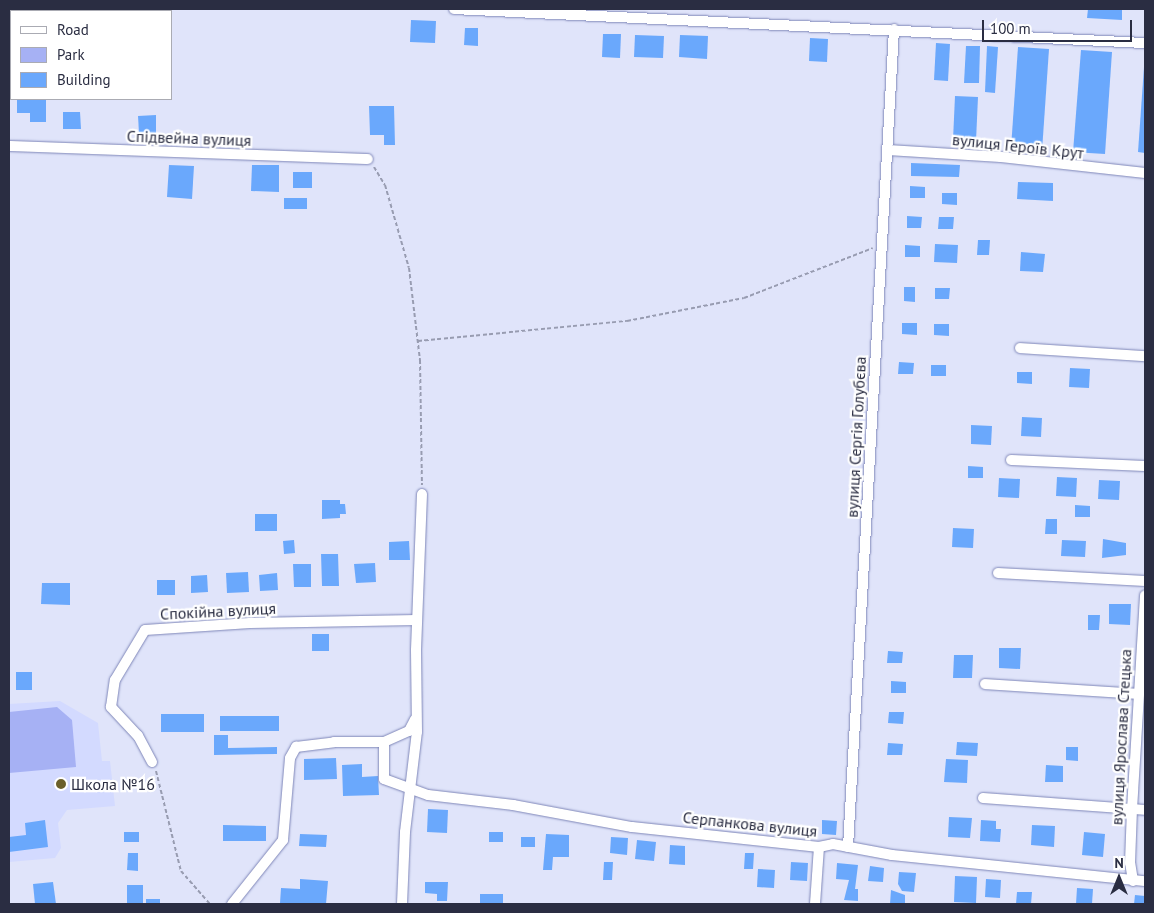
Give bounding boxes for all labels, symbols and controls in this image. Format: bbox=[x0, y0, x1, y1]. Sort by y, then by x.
legend bbox=[10, 10, 172, 100]
scale bar bbox=[984, 10, 1134, 42]
text: 100 m bbox=[990, 19, 1031, 38]
text: Road bbox=[57, 20, 89, 39]
text: Park bbox=[57, 45, 85, 64]
text: Building bbox=[57, 70, 111, 89]
street label: Спідвейна вулиця bbox=[126, 126, 252, 150]
street label: вулиця Героїв Крут bbox=[951, 130, 1085, 162]
street label: вулиця Сергія Голубєва bbox=[842, 356, 870, 518]
street label: Спокійна вулиця bbox=[159, 598, 277, 624]
street label: вулиця Ярослава Стецька bbox=[1107, 648, 1135, 826]
place label: Школа №16 bbox=[71, 774, 155, 794]
marker: Школа №16 bbox=[55, 778, 67, 790]
street label: Серпанкова вулиця bbox=[682, 807, 818, 841]
north arrow bbox=[1094, 853, 1144, 903]
text: N bbox=[1114, 854, 1124, 872]

